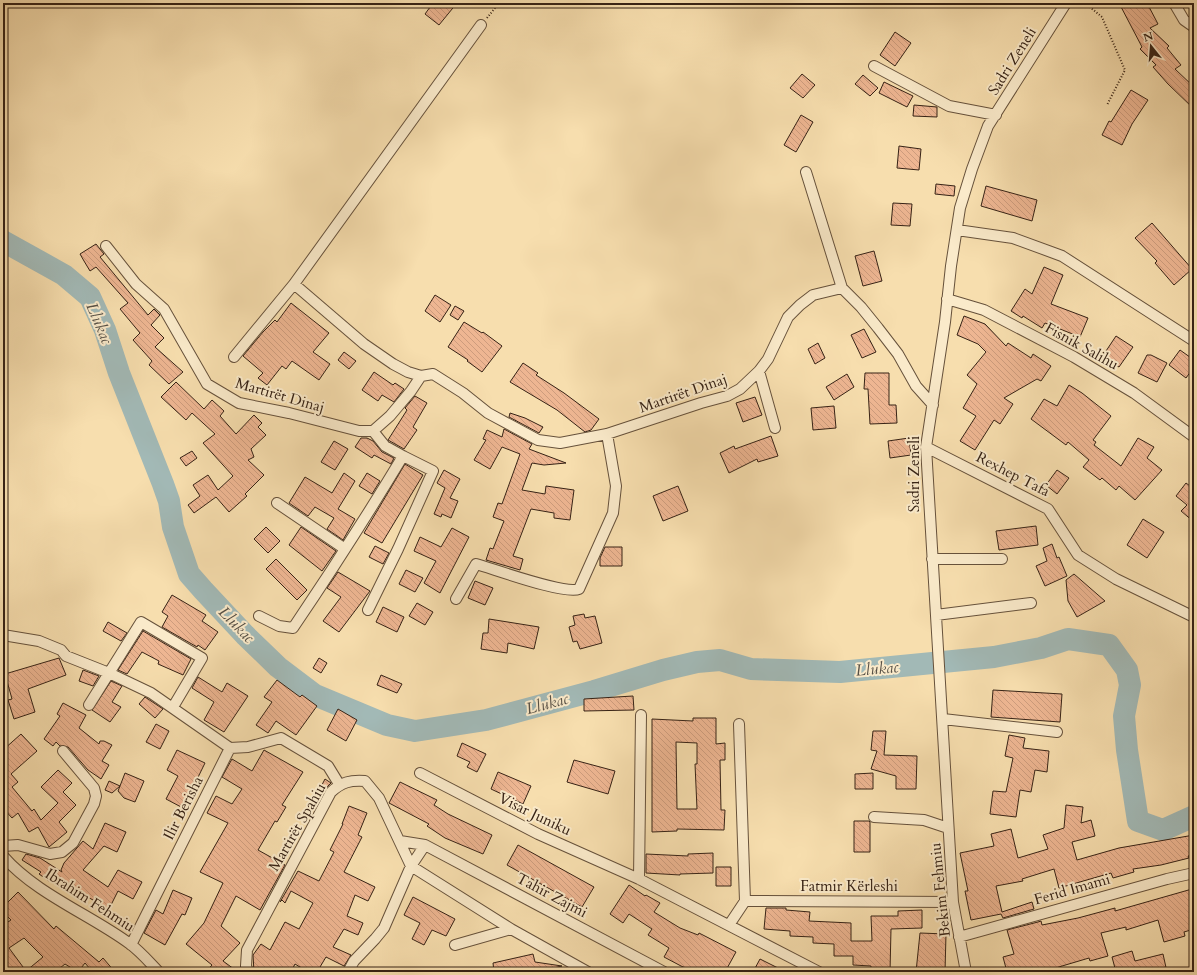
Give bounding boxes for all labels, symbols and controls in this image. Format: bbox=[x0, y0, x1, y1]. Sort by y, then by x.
street label: Sadri Zeneli bbox=[983, 23, 1041, 99]
north arrow bbox=[1131, 26, 1171, 66]
text: N bbox=[1141, 28, 1155, 45]
water label: Llukac bbox=[81, 299, 118, 348]
street label: Fisnik Salihu bbox=[1042, 318, 1122, 374]
street label: Martirët Dinaj bbox=[636, 369, 730, 417]
street label: Martirët Dinaj bbox=[233, 373, 327, 417]
street label: Sadri Zeneli bbox=[904, 436, 924, 512]
street label: Rexhep Tafa bbox=[973, 447, 1054, 501]
water label: Llukac bbox=[213, 602, 260, 648]
water label: Llukac bbox=[855, 656, 900, 682]
water label: Llukac bbox=[524, 688, 572, 720]
street label: Ilir Berisha bbox=[158, 772, 208, 843]
street label: Martirët Spahiu bbox=[264, 779, 330, 875]
street label: Visar Juniku bbox=[495, 788, 575, 840]
street label: Bekim Fehmiu bbox=[925, 842, 955, 938]
street label: Ibrahim Fehmiu bbox=[41, 864, 139, 936]
street label: Tahir Zajmi bbox=[513, 868, 591, 922]
street label: Ferid Imami bbox=[1032, 869, 1112, 909]
street label: Fatmir Kërleshi bbox=[800, 876, 898, 896]

